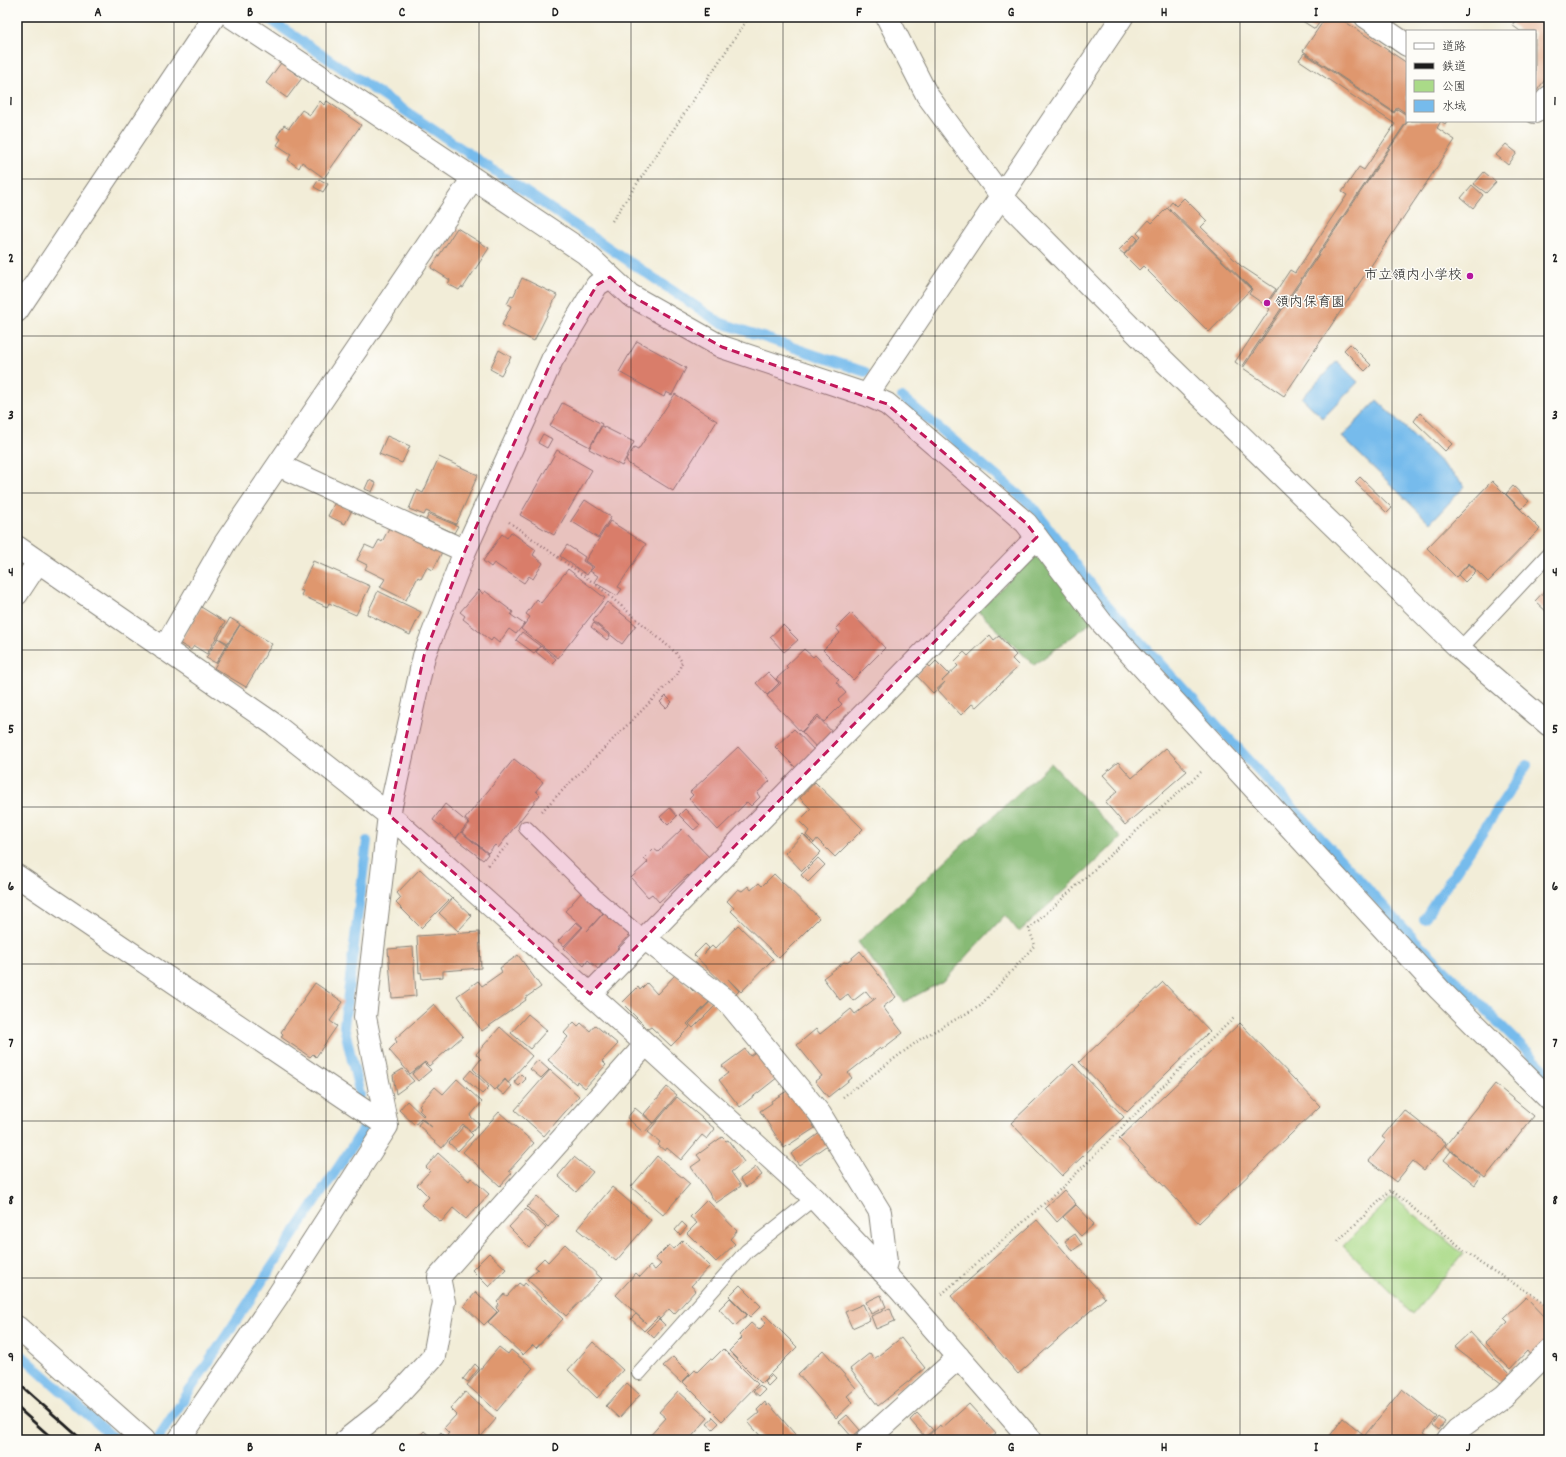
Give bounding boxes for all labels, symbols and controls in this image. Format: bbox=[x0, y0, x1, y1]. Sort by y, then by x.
text: A bbox=[94, 4, 102, 23]
text: B bbox=[247, 4, 253, 23]
text: C bbox=[399, 4, 406, 23]
text: D bbox=[552, 4, 559, 23]
text: E bbox=[704, 4, 711, 23]
text: F bbox=[856, 4, 862, 23]
text: G bbox=[1008, 4, 1015, 23]
text: H bbox=[1161, 4, 1168, 23]
text: I bbox=[1314, 4, 1319, 23]
text: J bbox=[1466, 4, 1471, 23]
legend bbox=[1406, 30, 1536, 122]
text: 道路 bbox=[1442, 39, 1466, 56]
text: 鉄道 bbox=[1442, 59, 1466, 76]
text: 公園 bbox=[1442, 79, 1466, 96]
text: 1 bbox=[10, 93, 13, 112]
text: 1 bbox=[1554, 93, 1557, 112]
text: 水域 bbox=[1442, 99, 1466, 116]
text: 2 bbox=[8, 250, 14, 269]
text: 2 bbox=[1552, 250, 1558, 269]
place label: 市立領内小学校 bbox=[1364, 266, 1462, 286]
marker: 市立領内小学校 bbox=[1465, 271, 1475, 281]
place label: 領内保育園 bbox=[1275, 293, 1345, 313]
marker: 領内保育園 bbox=[1262, 298, 1272, 308]
text: 3 bbox=[8, 407, 14, 426]
text: 3 bbox=[1552, 407, 1558, 426]
text: 4 bbox=[8, 564, 14, 583]
text: 4 bbox=[1552, 564, 1558, 583]
text: 5 bbox=[8, 721, 14, 740]
text: 5 bbox=[1552, 721, 1558, 740]
text: 6 bbox=[8, 878, 15, 897]
text: 6 bbox=[1552, 878, 1559, 897]
text: 7 bbox=[9, 1035, 14, 1054]
text: 7 bbox=[1553, 1035, 1558, 1054]
text: 8 bbox=[8, 1192, 14, 1211]
text: 8 bbox=[1552, 1192, 1558, 1211]
text: 9 bbox=[8, 1349, 14, 1368]
text: 9 bbox=[1552, 1349, 1558, 1368]
text: A bbox=[94, 1439, 102, 1457]
text: B bbox=[247, 1439, 253, 1457]
text: C bbox=[399, 1439, 406, 1457]
text: D bbox=[552, 1439, 559, 1457]
text: E bbox=[704, 1439, 711, 1457]
text: F bbox=[856, 1439, 862, 1457]
text: G bbox=[1008, 1439, 1015, 1457]
text: H bbox=[1161, 1439, 1168, 1457]
text: I bbox=[1314, 1439, 1319, 1457]
text: J bbox=[1466, 1439, 1471, 1457]

